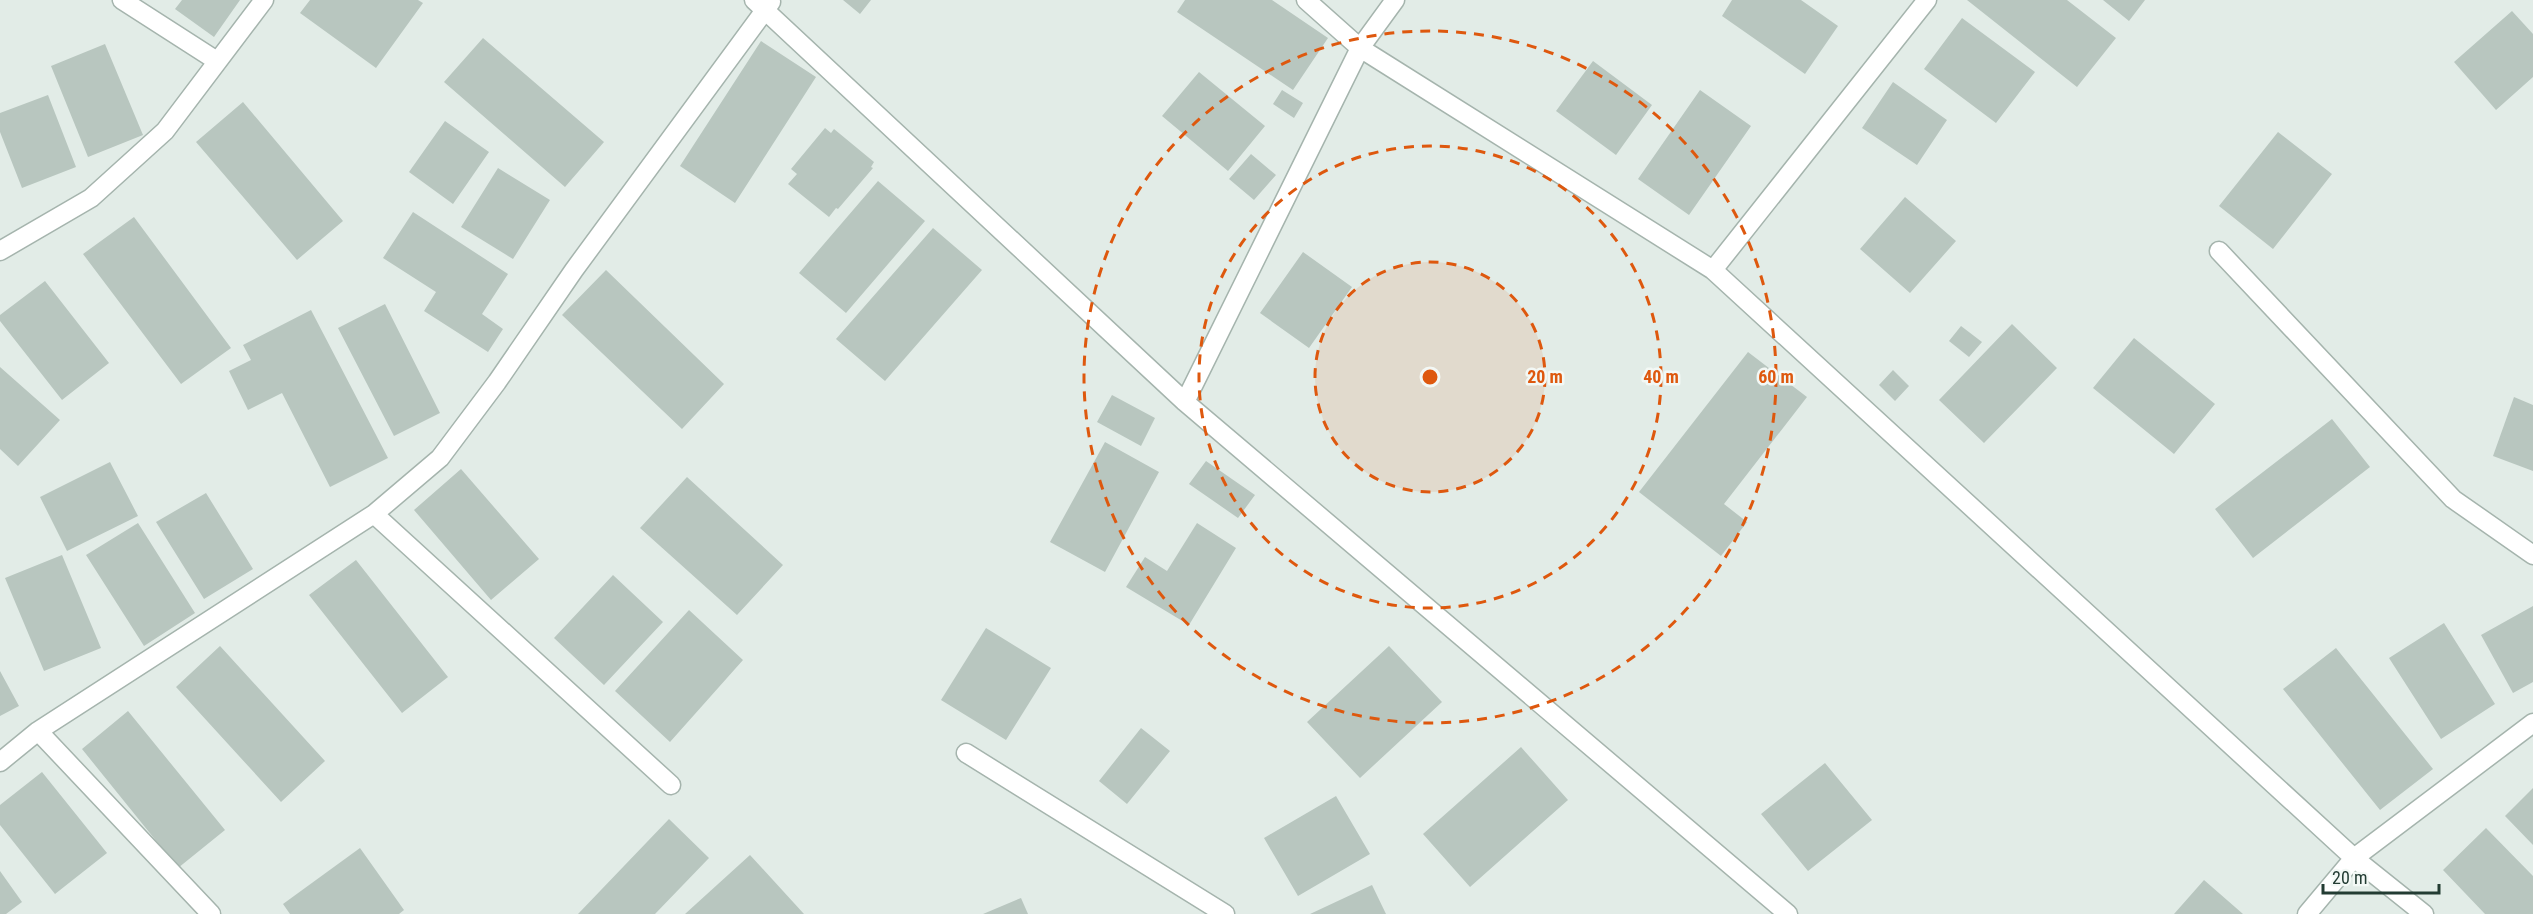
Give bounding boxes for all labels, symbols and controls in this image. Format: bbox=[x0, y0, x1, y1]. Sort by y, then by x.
text: 20 m bbox=[1527, 366, 1563, 387]
text: 40 m bbox=[1643, 366, 1679, 387]
text: 60 m bbox=[1758, 366, 1794, 387]
centre of rings bbox=[1420, 367, 1440, 387]
scale bar bbox=[2323, 857, 2438, 895]
text: 20 m bbox=[2332, 867, 2367, 888]

